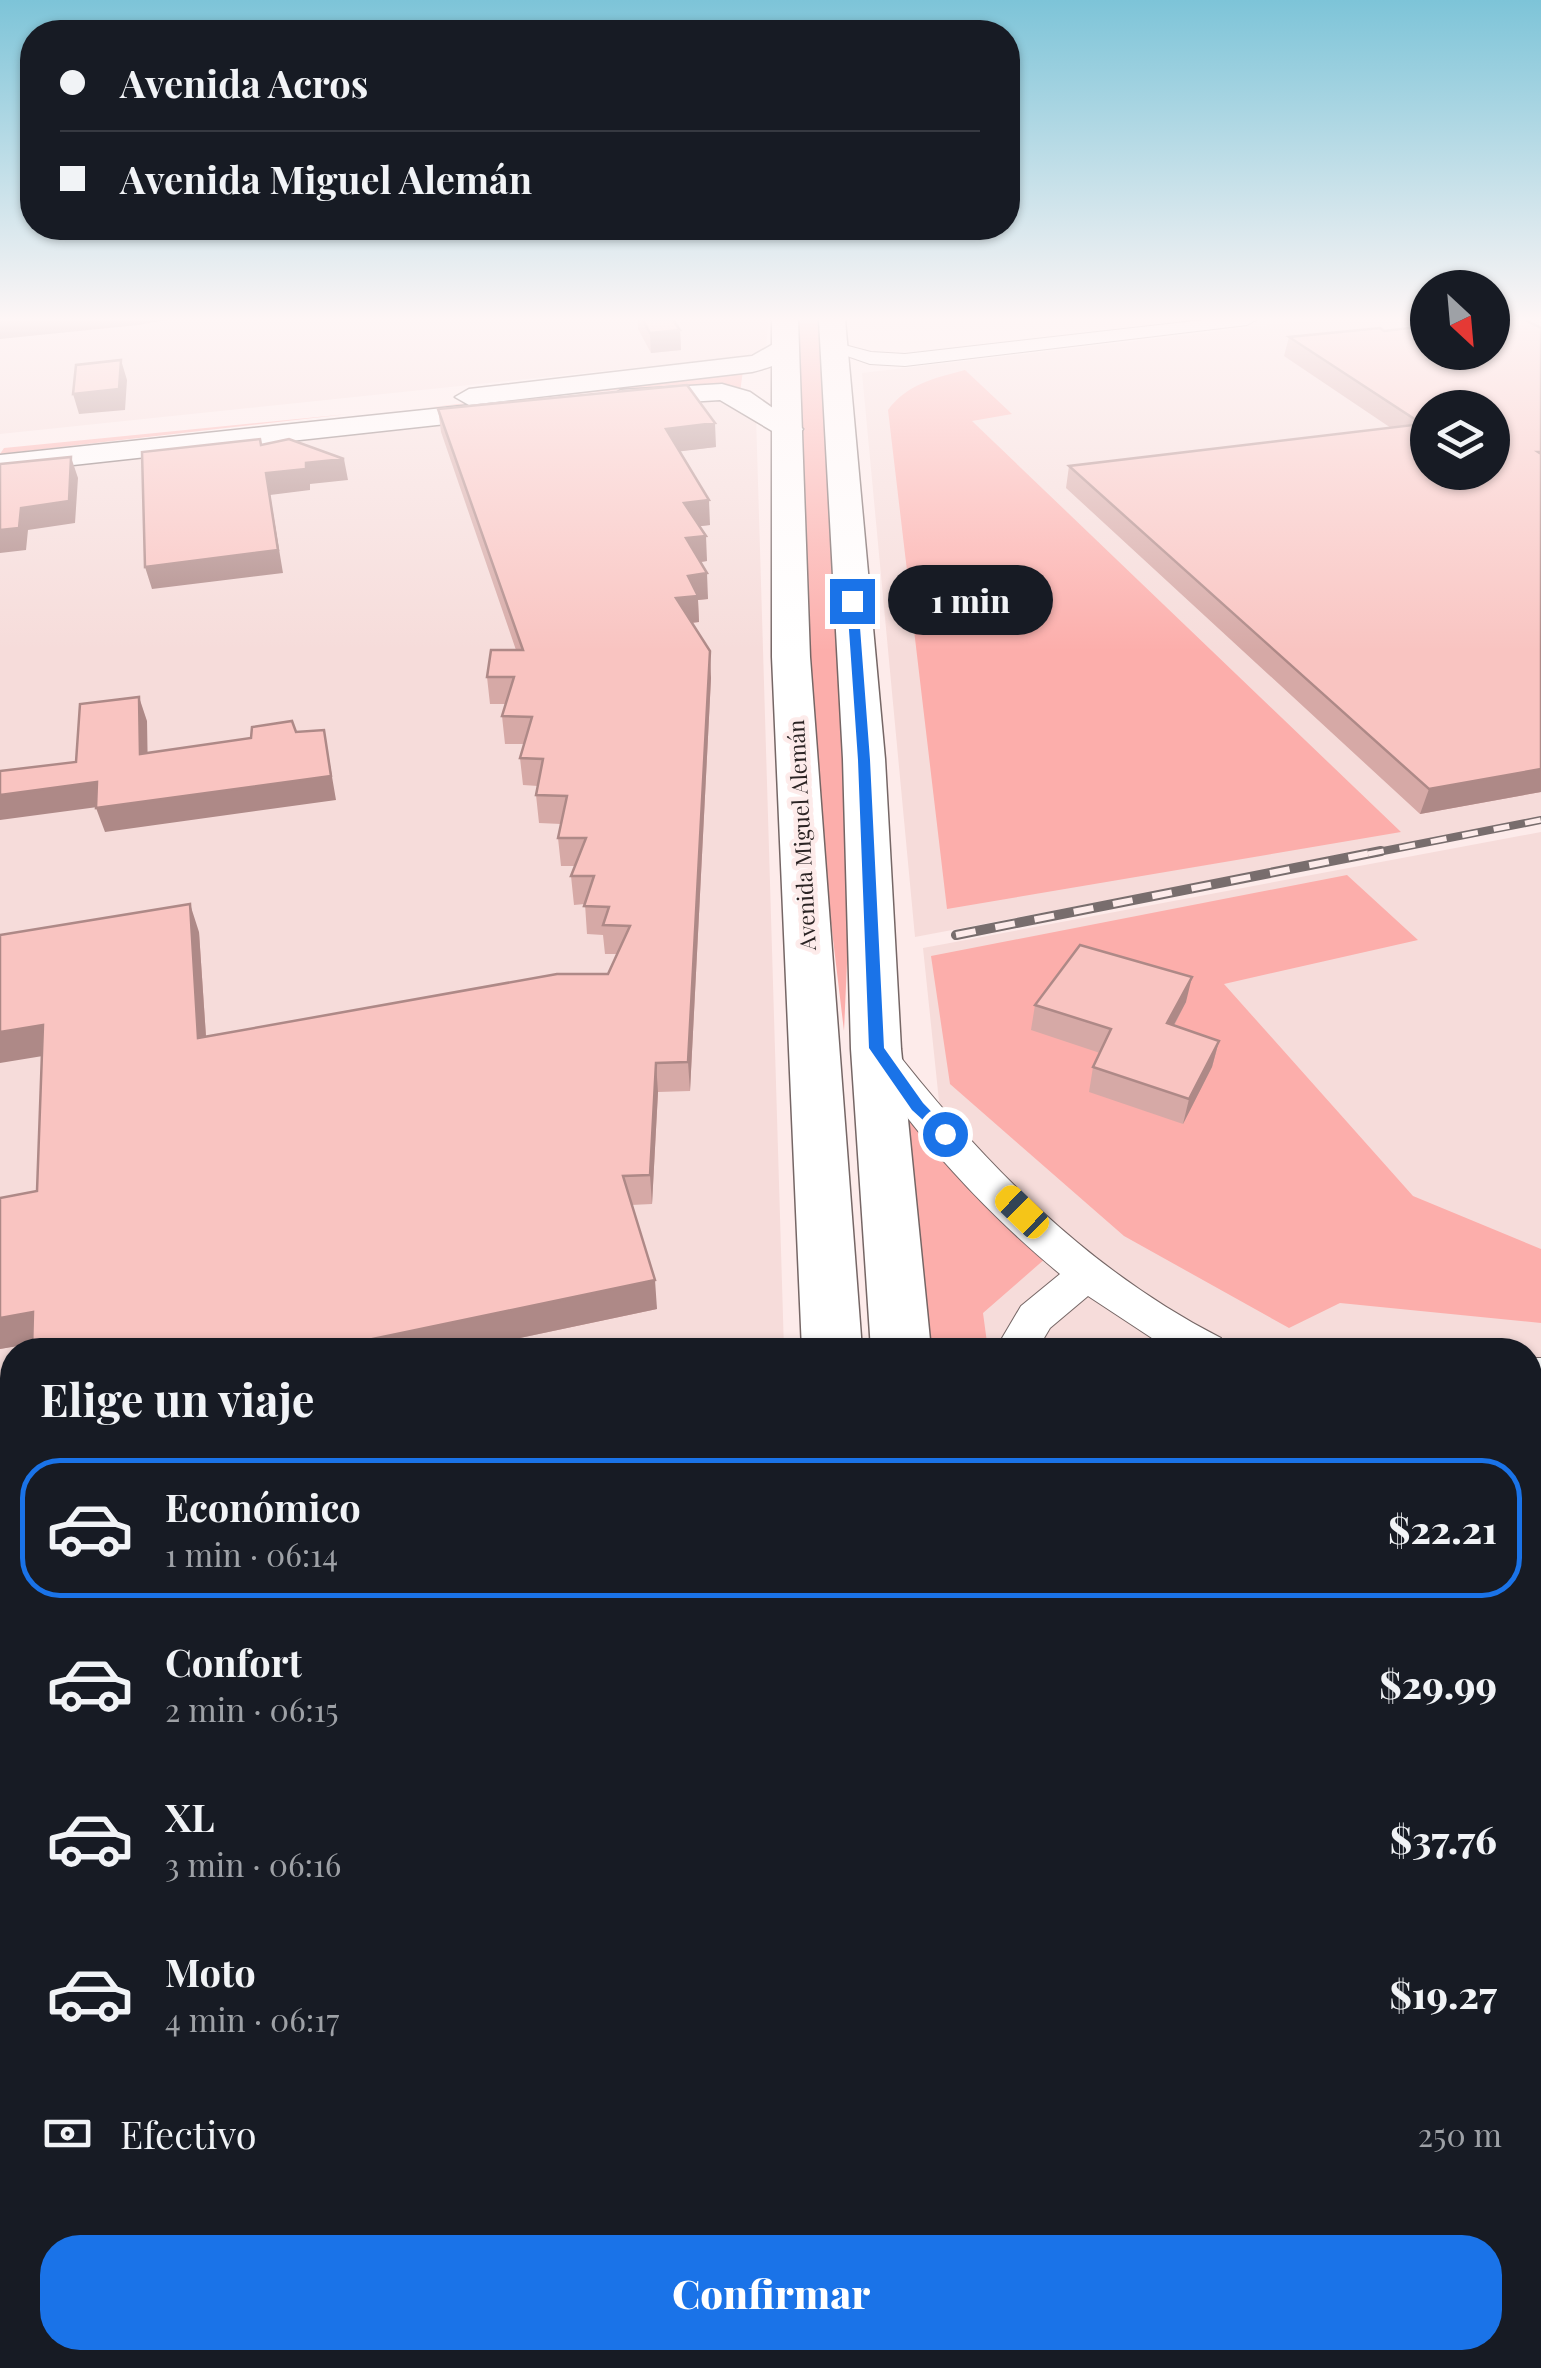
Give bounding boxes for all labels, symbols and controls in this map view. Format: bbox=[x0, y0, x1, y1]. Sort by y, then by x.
text: Avenida Acros bbox=[120, 57, 368, 108]
text: Avenida Miguel Alemán bbox=[120, 153, 532, 204]
north arrow bbox=[1410, 270, 1510, 370]
map controls bbox=[1410, 270, 1510, 490]
button: layers bbox=[1410, 390, 1510, 490]
callout: 1 min bbox=[887, 566, 1052, 636]
text: 1 min bbox=[931, 578, 1010, 621]
route end bbox=[830, 579, 875, 624]
street label: Avenida Miguel Alemán bbox=[780, 719, 822, 952]
route start bbox=[923, 1112, 968, 1157]
car bbox=[990, 1180, 1054, 1244]
text: Elige un viaje bbox=[40, 1368, 315, 1428]
text: Económico bbox=[165, 1481, 361, 1532]
icon: car bbox=[45, 1483, 135, 1573]
text: $22.21 bbox=[1388, 1503, 1497, 1554]
text: 1 min · 06:14 bbox=[165, 1532, 338, 1575]
text: Confort bbox=[165, 1636, 302, 1687]
icon: car bbox=[45, 1638, 135, 1728]
text: $29.99 bbox=[1379, 1658, 1497, 1709]
text: 2 min · 06:15 bbox=[165, 1687, 339, 1730]
text: XL bbox=[165, 1791, 214, 1842]
icon: car bbox=[45, 1793, 135, 1883]
text: $37.76 bbox=[1390, 1813, 1497, 1864]
text: 3 min · 06:16 bbox=[165, 1842, 341, 1885]
text: Moto bbox=[165, 1946, 256, 1997]
icon: car bbox=[45, 1948, 135, 2038]
text: $19.27 bbox=[1389, 1968, 1497, 2019]
text: 4 min · 06:17 bbox=[165, 1997, 339, 2040]
icon: cash bbox=[40, 2106, 95, 2161]
text: Efectivo bbox=[120, 2108, 256, 2159]
text: 250 m bbox=[1418, 2112, 1502, 2155]
button: Confirmar bbox=[40, 2235, 1502, 2350]

